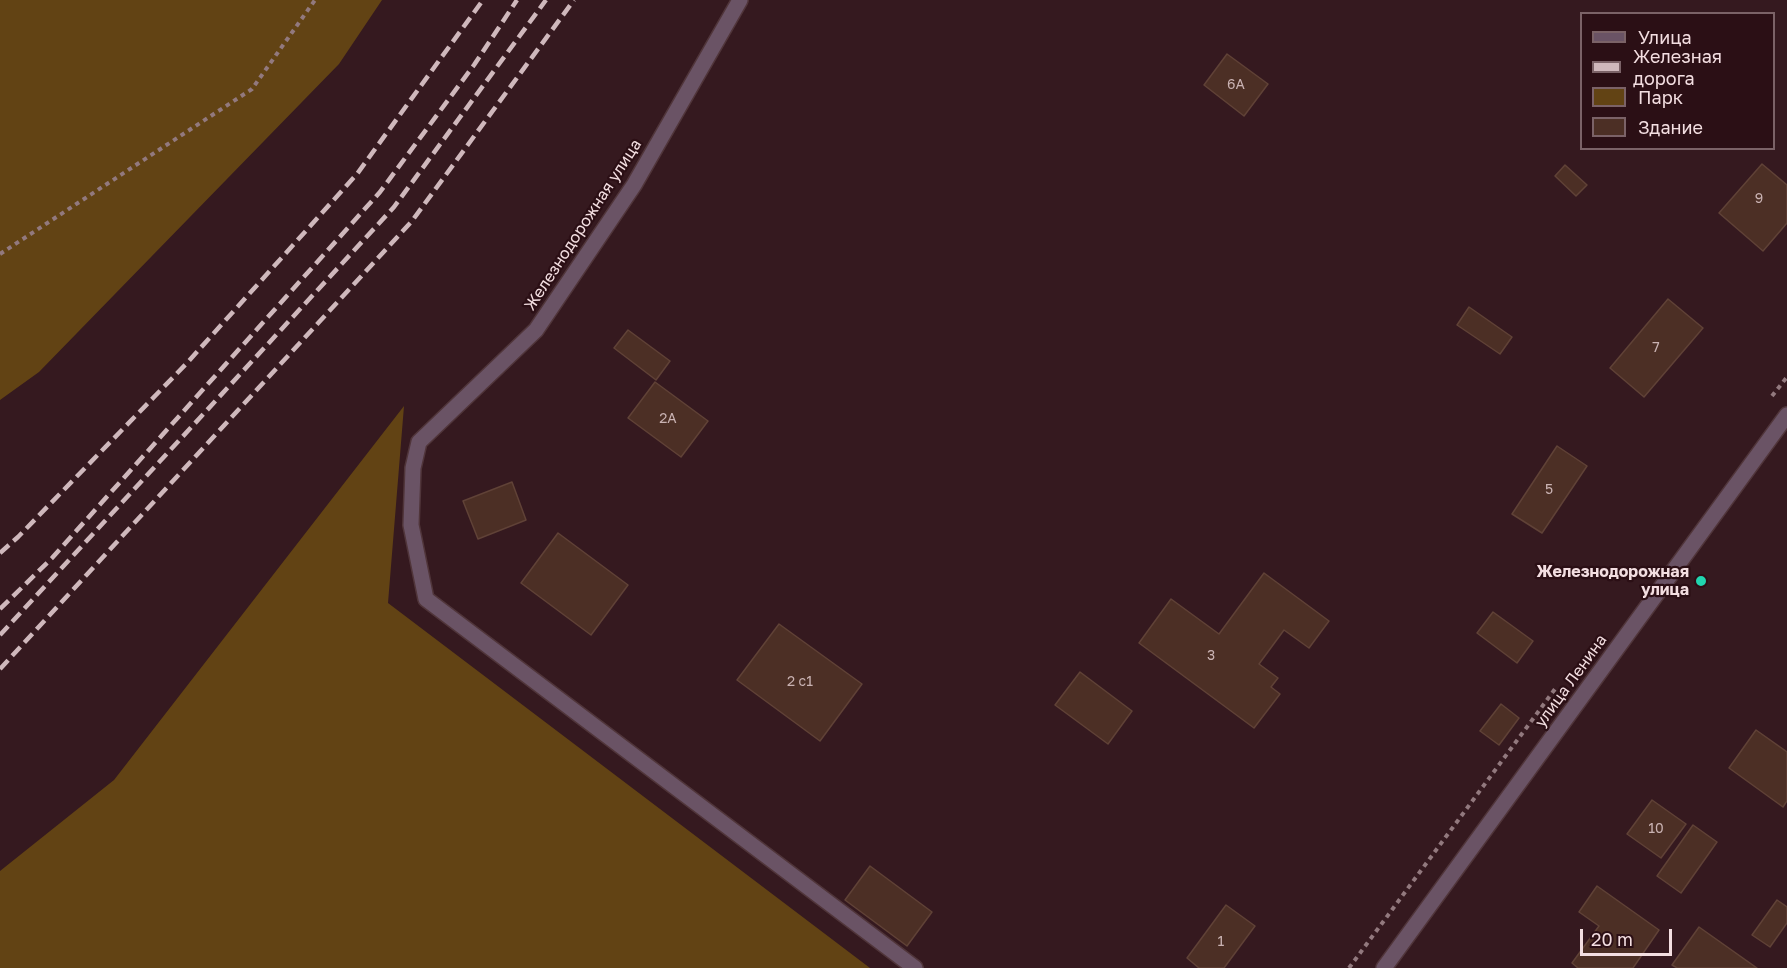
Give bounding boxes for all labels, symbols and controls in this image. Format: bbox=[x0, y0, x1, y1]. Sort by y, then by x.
legend bbox=[1580, 12, 1775, 150]
text: Улица bbox=[1638, 26, 1692, 48]
text: Железная дорога bbox=[1633, 45, 1722, 89]
house number: 6А bbox=[1227, 77, 1245, 93]
text: Парк bbox=[1638, 86, 1683, 108]
text: Здание bbox=[1638, 116, 1703, 138]
street label: Железнодорожная улица bbox=[520, 136, 646, 314]
house number: 9 bbox=[1755, 191, 1763, 207]
house number: 7 bbox=[1652, 340, 1660, 356]
house number: 2А bbox=[659, 411, 677, 427]
house number: 5 bbox=[1545, 482, 1553, 498]
place label: Железнодорожная улица bbox=[1536, 562, 1689, 600]
marker: Железнодорожная улица bbox=[1694, 574, 1708, 588]
street label: улица Ленина bbox=[1531, 631, 1611, 731]
house number: 3 bbox=[1207, 648, 1215, 664]
house number: 2 с1 bbox=[787, 674, 813, 690]
house number: 10 bbox=[1648, 821, 1664, 837]
scale bar bbox=[1583, 917, 1674, 955]
text: 20 m bbox=[1591, 928, 1633, 950]
house number: 1 bbox=[1218, 934, 1224, 950]

